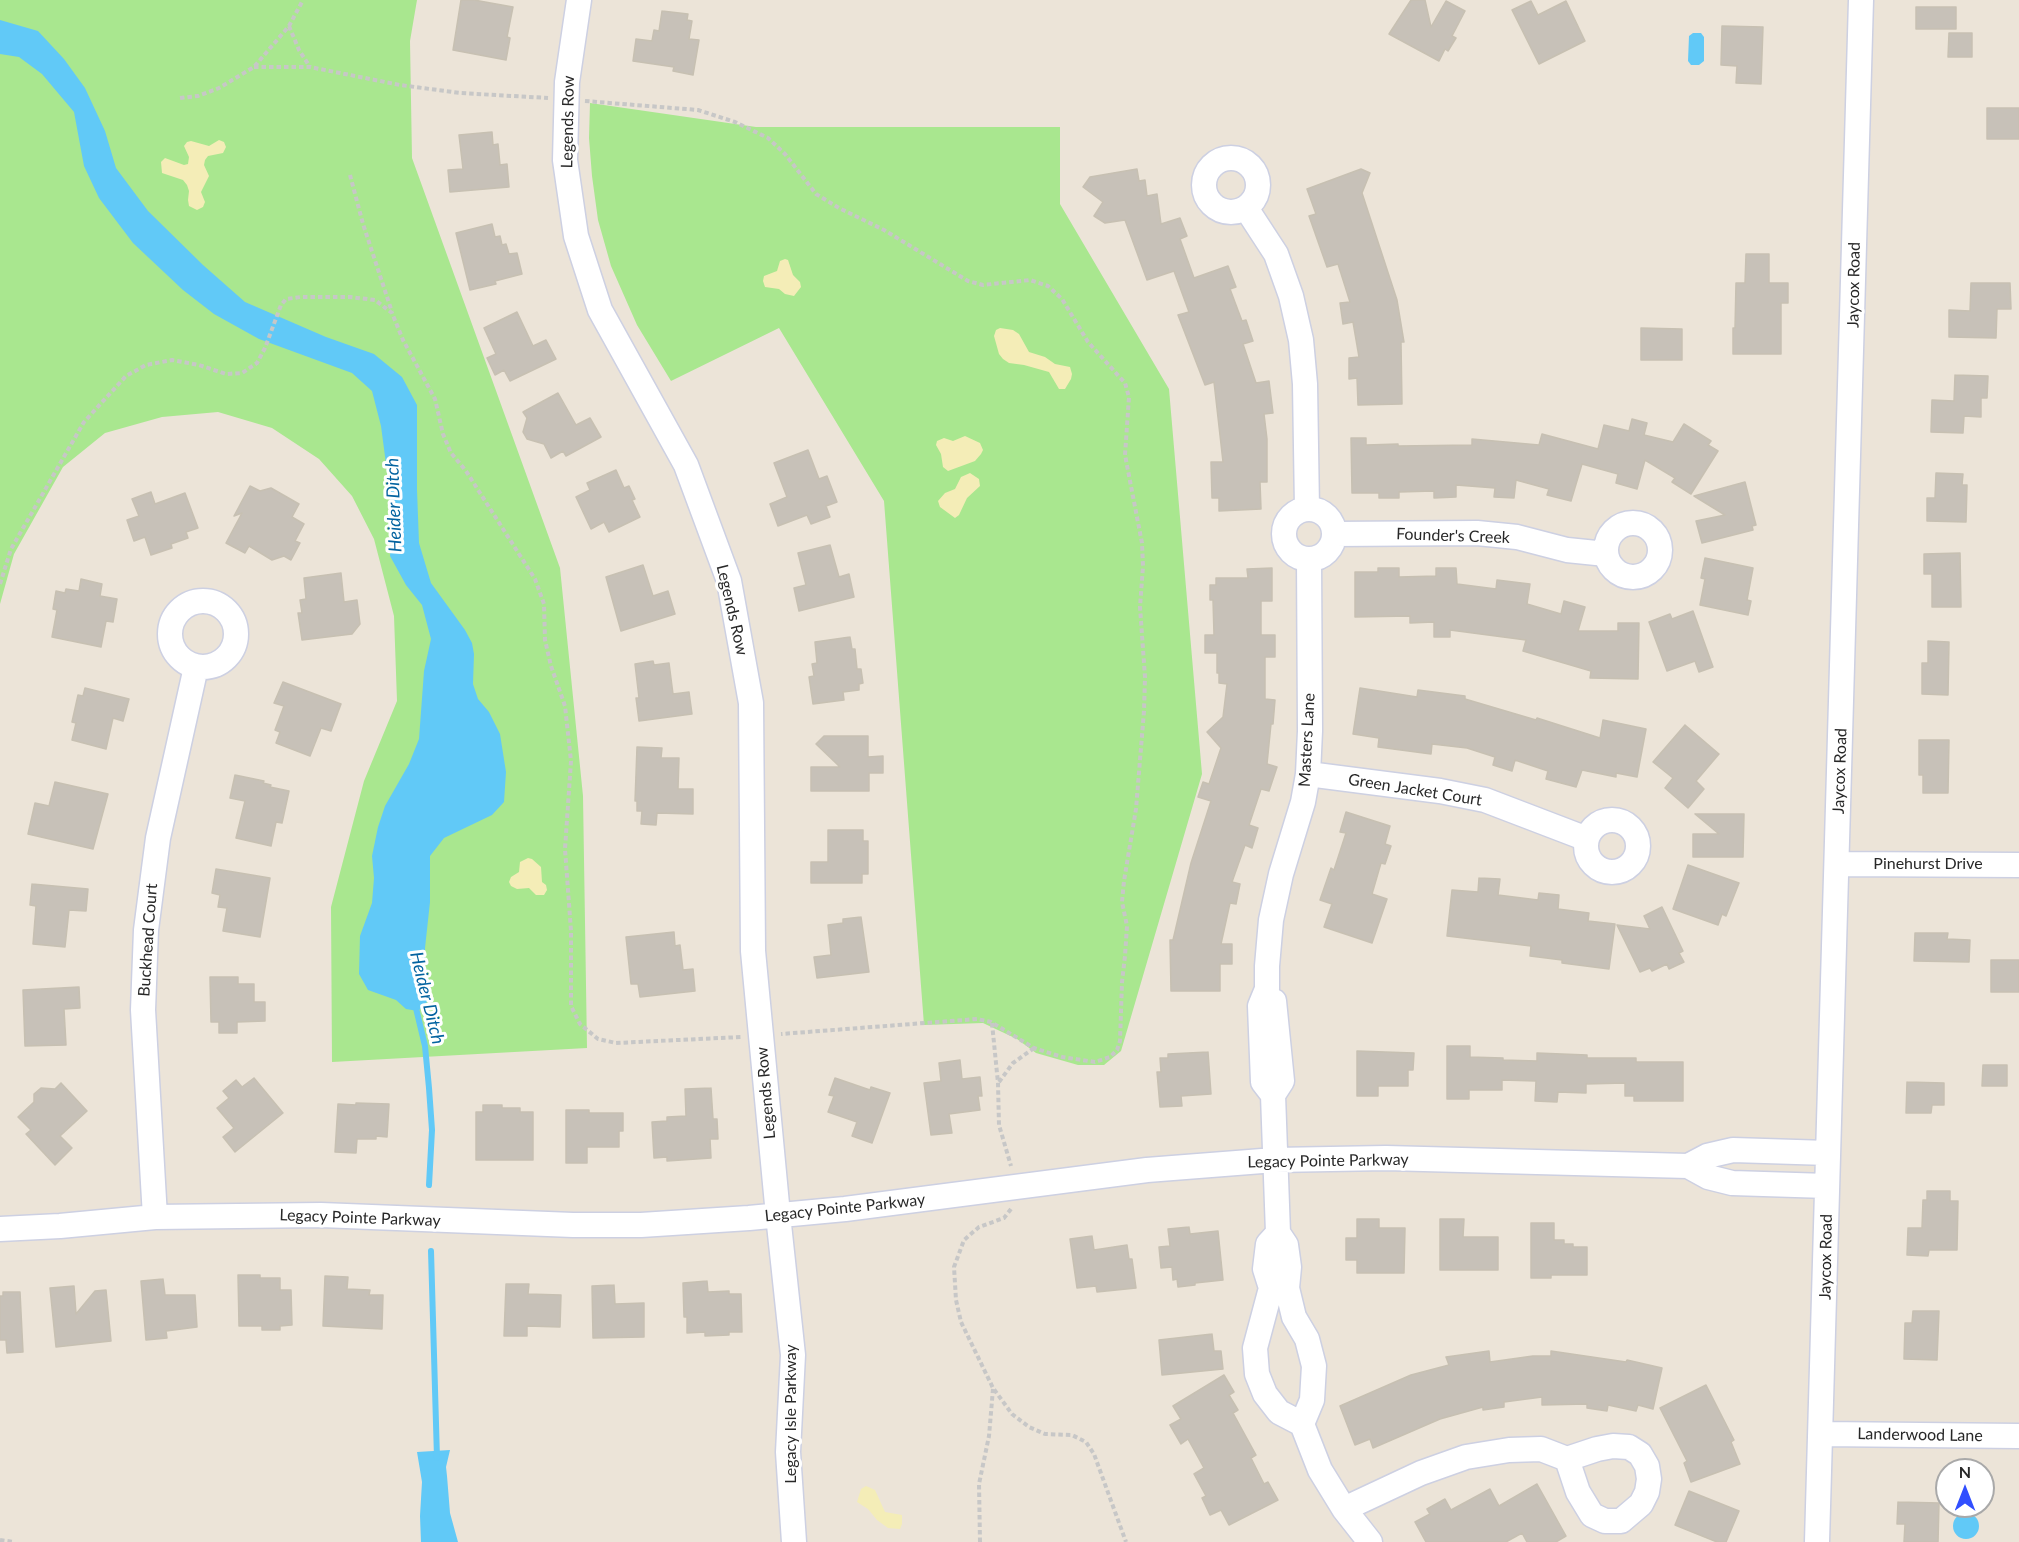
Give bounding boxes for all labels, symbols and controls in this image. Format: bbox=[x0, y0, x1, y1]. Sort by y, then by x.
street label: Legends Row bbox=[558, 76, 578, 168]
street label: Jaycox Road bbox=[1844, 242, 1864, 328]
water label: Heider Ditch bbox=[382, 457, 406, 553]
street label: Founder's Creek bbox=[1396, 524, 1510, 548]
street label: Legends Row bbox=[712, 563, 752, 657]
street label: Masters Lane bbox=[1295, 693, 1319, 787]
street label: Jaycox Road bbox=[1829, 728, 1851, 814]
street label: Green Jacket Court bbox=[1347, 770, 1483, 810]
street label: Pinehurst Drive bbox=[1873, 854, 1983, 874]
street label: Buckhead Court bbox=[134, 883, 162, 997]
water label: Heider Ditch bbox=[405, 950, 449, 1046]
street label: Legends Row bbox=[752, 1046, 780, 1140]
street label: Legacy Pointe Parkway bbox=[1247, 1150, 1409, 1172]
street label: Legacy Pointe Parkway bbox=[764, 1190, 926, 1226]
street label: Legacy Pointe Parkway bbox=[279, 1206, 441, 1230]
street label: Jaycox Road bbox=[1816, 1214, 1836, 1300]
street label: Legacy Isle Parkway bbox=[781, 1344, 801, 1484]
street label: Landerwood Lane bbox=[1857, 1424, 1983, 1446]
north arrow bbox=[1935, 1458, 1995, 1518]
text: N bbox=[1959, 1462, 1971, 1481]

